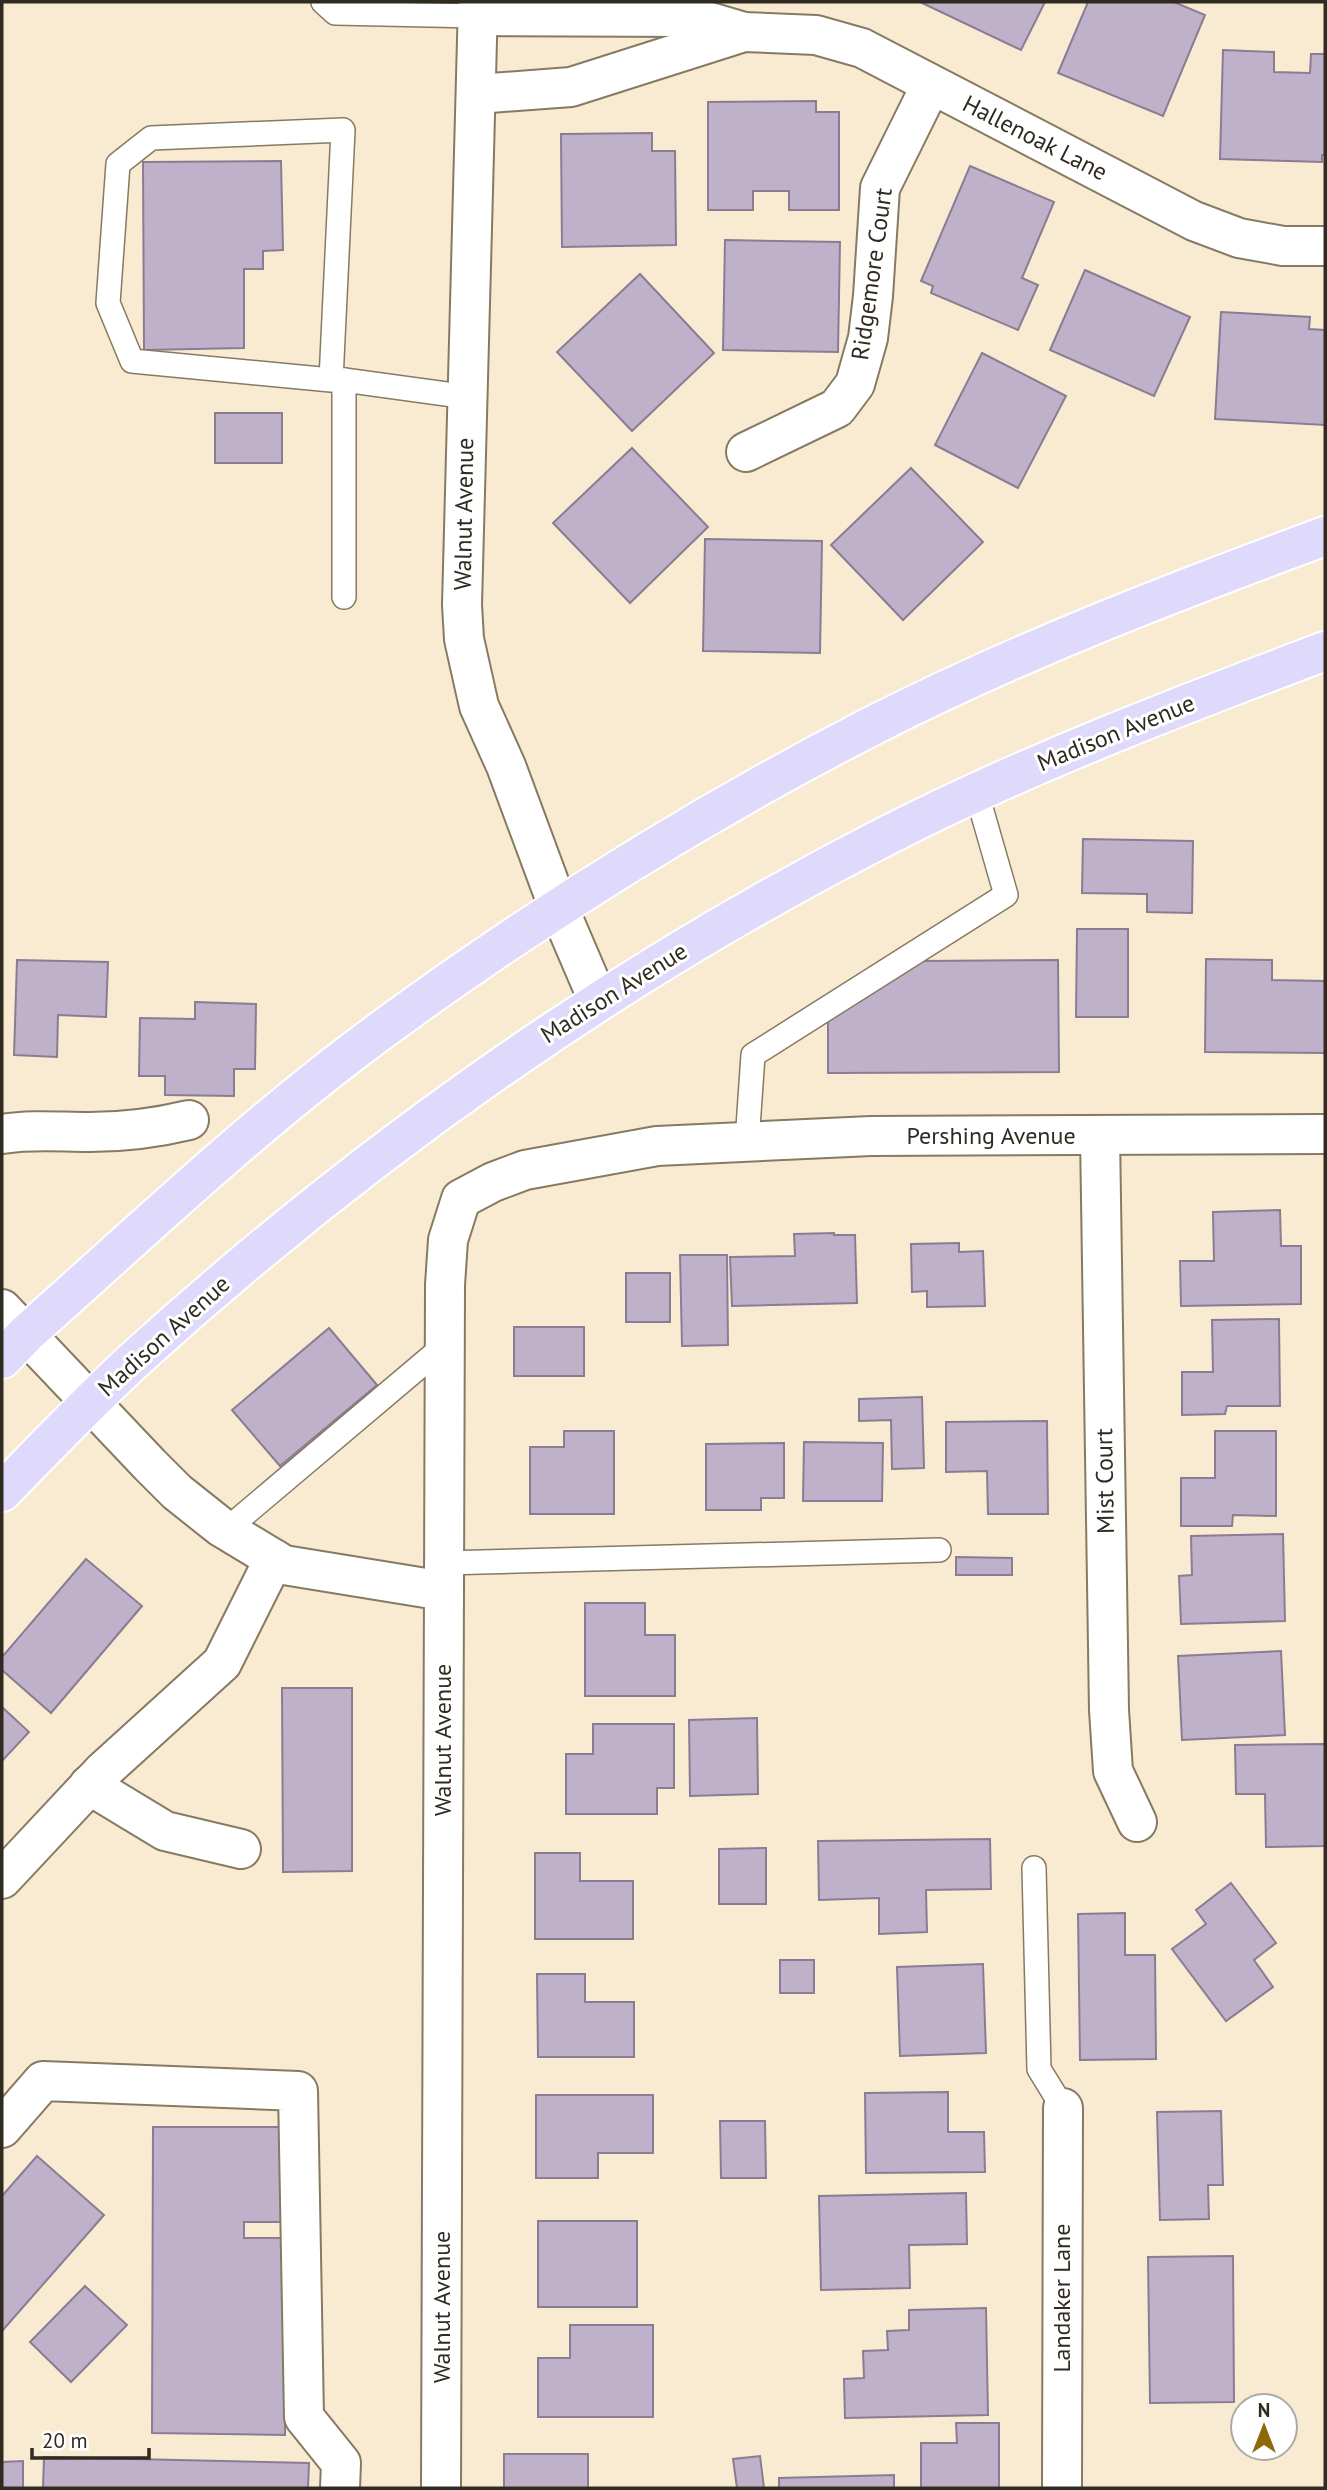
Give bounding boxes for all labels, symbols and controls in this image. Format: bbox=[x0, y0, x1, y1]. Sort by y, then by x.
street label: Hallenoak Lane bbox=[958, 88, 1113, 187]
street label: Ridgemore Court bbox=[844, 186, 899, 362]
street label: Walnut Avenue bbox=[447, 437, 480, 591]
street label: Madison Avenue bbox=[1033, 687, 1199, 778]
street label: Madison Avenue bbox=[535, 935, 693, 1050]
street label: Pershing Avenue bbox=[906, 1120, 1076, 1151]
street label: Madison Avenue bbox=[91, 1268, 236, 1403]
street label: Mist Court bbox=[1088, 1428, 1121, 1534]
street label: Walnut Avenue bbox=[427, 1664, 458, 1816]
street label: Landaker Lane bbox=[1046, 2224, 1077, 2372]
street label: Walnut Avenue bbox=[426, 2231, 457, 2383]
north arrow bbox=[1229, 2392, 1299, 2462]
text: N bbox=[1258, 2398, 1270, 2422]
scale bar bbox=[32, 2416, 149, 2460]
text: 20 m bbox=[42, 2427, 88, 2454]

